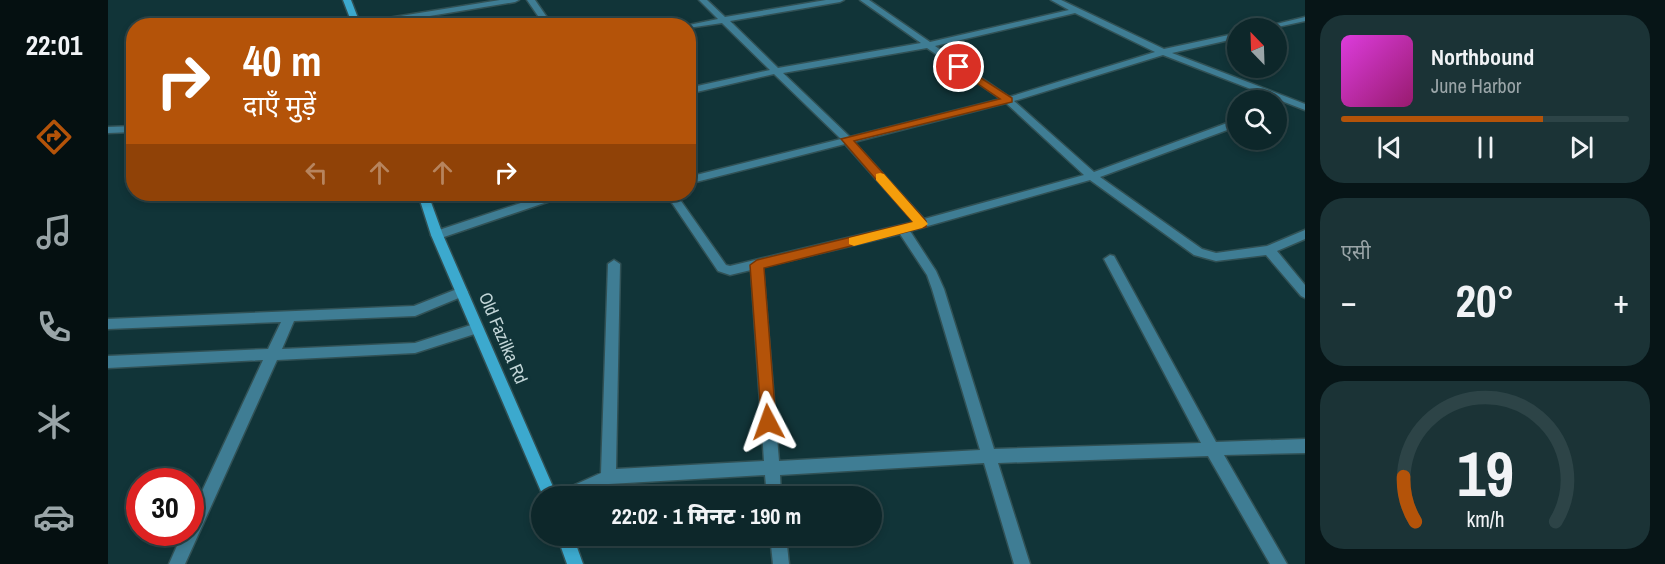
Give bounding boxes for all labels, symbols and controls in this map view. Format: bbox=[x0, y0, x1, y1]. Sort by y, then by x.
north arrow bbox=[1227, 18, 1287, 78]
map controls bbox=[1227, 18, 1287, 150]
text: 22:01 bbox=[26, 27, 82, 63]
text: 40 m bbox=[243, 33, 322, 89]
pin bbox=[933, 41, 984, 92]
icon: right bbox=[144, 42, 222, 120]
text: Northbound bbox=[1431, 42, 1534, 72]
icon: arrive bbox=[942, 50, 975, 83]
text: June Harbor bbox=[1431, 72, 1521, 99]
text: दाएँ मुड़ें bbox=[243, 87, 316, 123]
button: search bbox=[1227, 90, 1287, 150]
icon: directions bbox=[33, 116, 75, 158]
icon: previous bbox=[1373, 131, 1406, 164]
icon: pause bbox=[1469, 131, 1502, 164]
icon: next bbox=[1565, 131, 1598, 164]
icon: left bbox=[300, 156, 333, 189]
icon: ahead bbox=[363, 156, 396, 189]
icon: ahead bbox=[426, 156, 459, 189]
icon: right bbox=[489, 156, 522, 189]
icon: music bbox=[33, 211, 75, 253]
text: एसी bbox=[1341, 238, 1371, 265]
text: 20° bbox=[1455, 270, 1515, 331]
text: − bbox=[1341, 279, 1357, 323]
text: + bbox=[1613, 279, 1629, 323]
street label: Old Fazilka Rd bbox=[473, 288, 534, 387]
icon: phone bbox=[33, 306, 75, 348]
position arrow bbox=[736, 390, 800, 454]
icon: climate bbox=[33, 401, 75, 443]
text: 19 bbox=[1457, 431, 1513, 515]
speed limit sign: 30 bbox=[126, 468, 204, 546]
icon: car bbox=[33, 496, 75, 538]
text: 22:02 · 1 मिनट · 190 m bbox=[612, 501, 801, 531]
text: km/h bbox=[1466, 505, 1504, 534]

